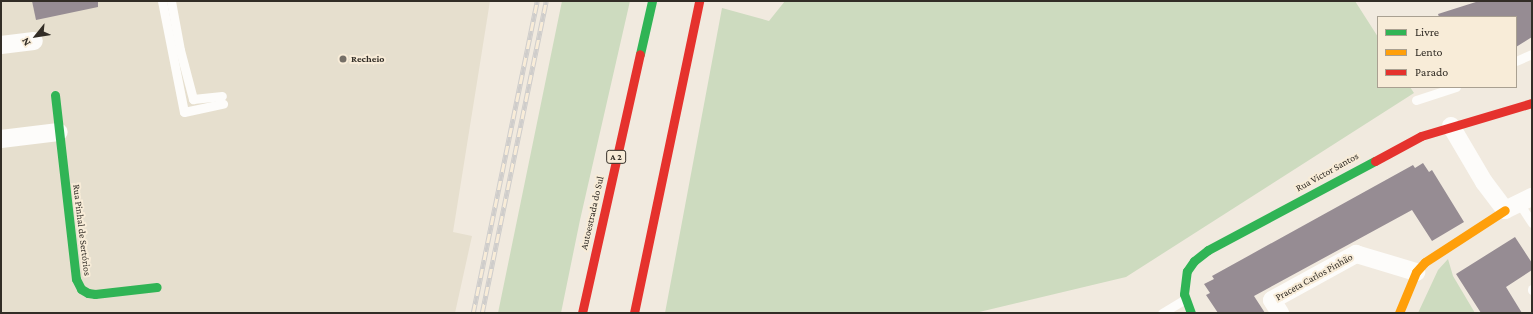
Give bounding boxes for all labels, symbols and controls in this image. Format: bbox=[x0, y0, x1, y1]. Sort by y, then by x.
north arrow bbox=[16, 16, 56, 56]
legend bbox=[1377, 16, 1517, 88]
text: Livre bbox=[1415, 25, 1439, 39]
text: N bbox=[19, 36, 33, 48]
text: Lento bbox=[1415, 45, 1443, 59]
place label: Recheio bbox=[351, 53, 385, 65]
marker: Recheio bbox=[338, 54, 348, 64]
text: Parado bbox=[1415, 65, 1448, 79]
road number: A 2 bbox=[606, 150, 626, 164]
street label: Rua Victor Santos bbox=[1293, 150, 1361, 194]
street label: Autoestrada do Sul bbox=[578, 175, 606, 251]
street label: Rua Pinhal de Sertórios bbox=[70, 184, 94, 276]
street label: Praceta Carlos Pinhão bbox=[1273, 251, 1355, 303]

